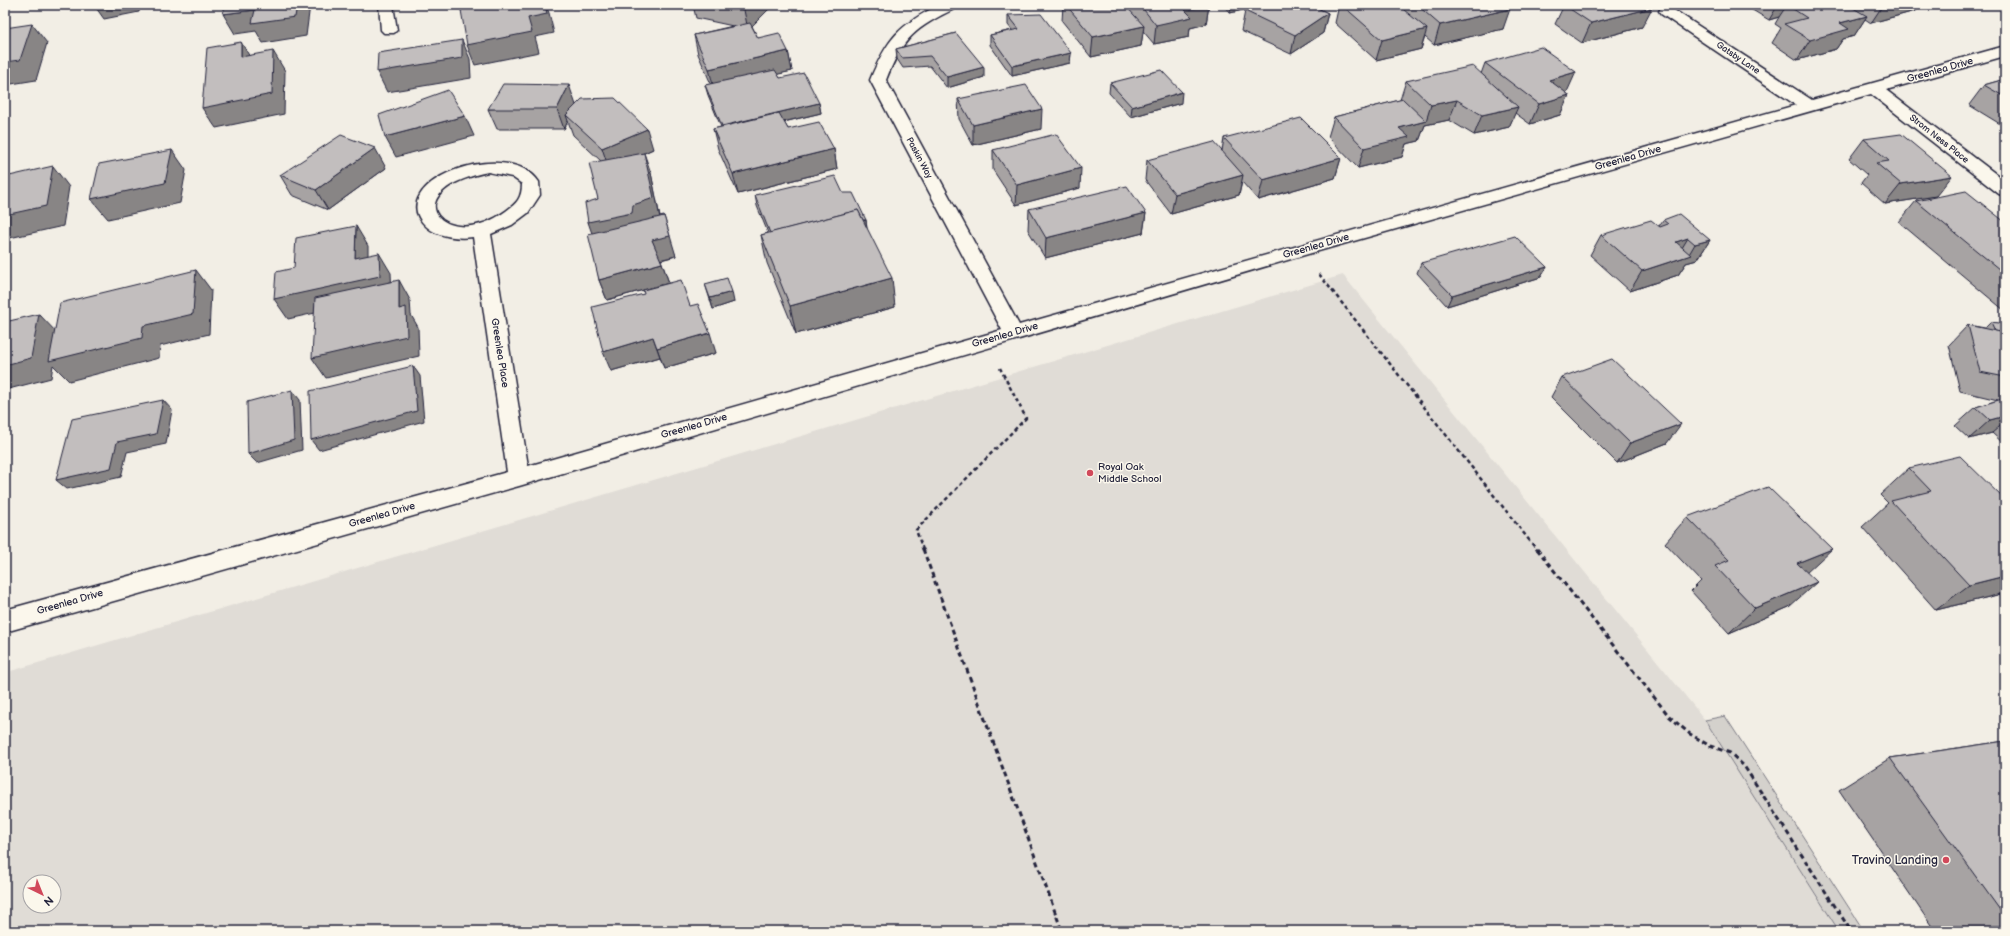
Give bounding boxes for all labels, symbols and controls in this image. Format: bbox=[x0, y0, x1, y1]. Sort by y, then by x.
street label: Gatsby Lane bbox=[1714, 39, 1762, 77]
street label: Greenlea Drive bbox=[1905, 55, 1975, 85]
street label: Strom Ness Place bbox=[1907, 112, 1971, 166]
street label: Paskin Way bbox=[903, 135, 935, 181]
street label: Greenlea Drive bbox=[1593, 143, 1663, 173]
street label: Greenlea Drive bbox=[1281, 231, 1351, 261]
street label: Greenlea Place bbox=[489, 317, 511, 389]
street label: Greenlea Drive bbox=[970, 320, 1040, 350]
street label: Greenlea Drive bbox=[659, 411, 729, 441]
place label: Royal Oak Middle School bbox=[1098, 461, 1162, 485]
marker: Royal Oak Middle School bbox=[1085, 468, 1095, 478]
street label: Greenlea Drive bbox=[347, 500, 417, 530]
street label: Greenlea Drive bbox=[35, 587, 105, 617]
place label: Travino Landing bbox=[1852, 853, 1938, 868]
marker: Travino Landing bbox=[1941, 855, 1951, 865]
north arrow bbox=[22, 874, 62, 914]
text: N bbox=[41, 893, 56, 909]

